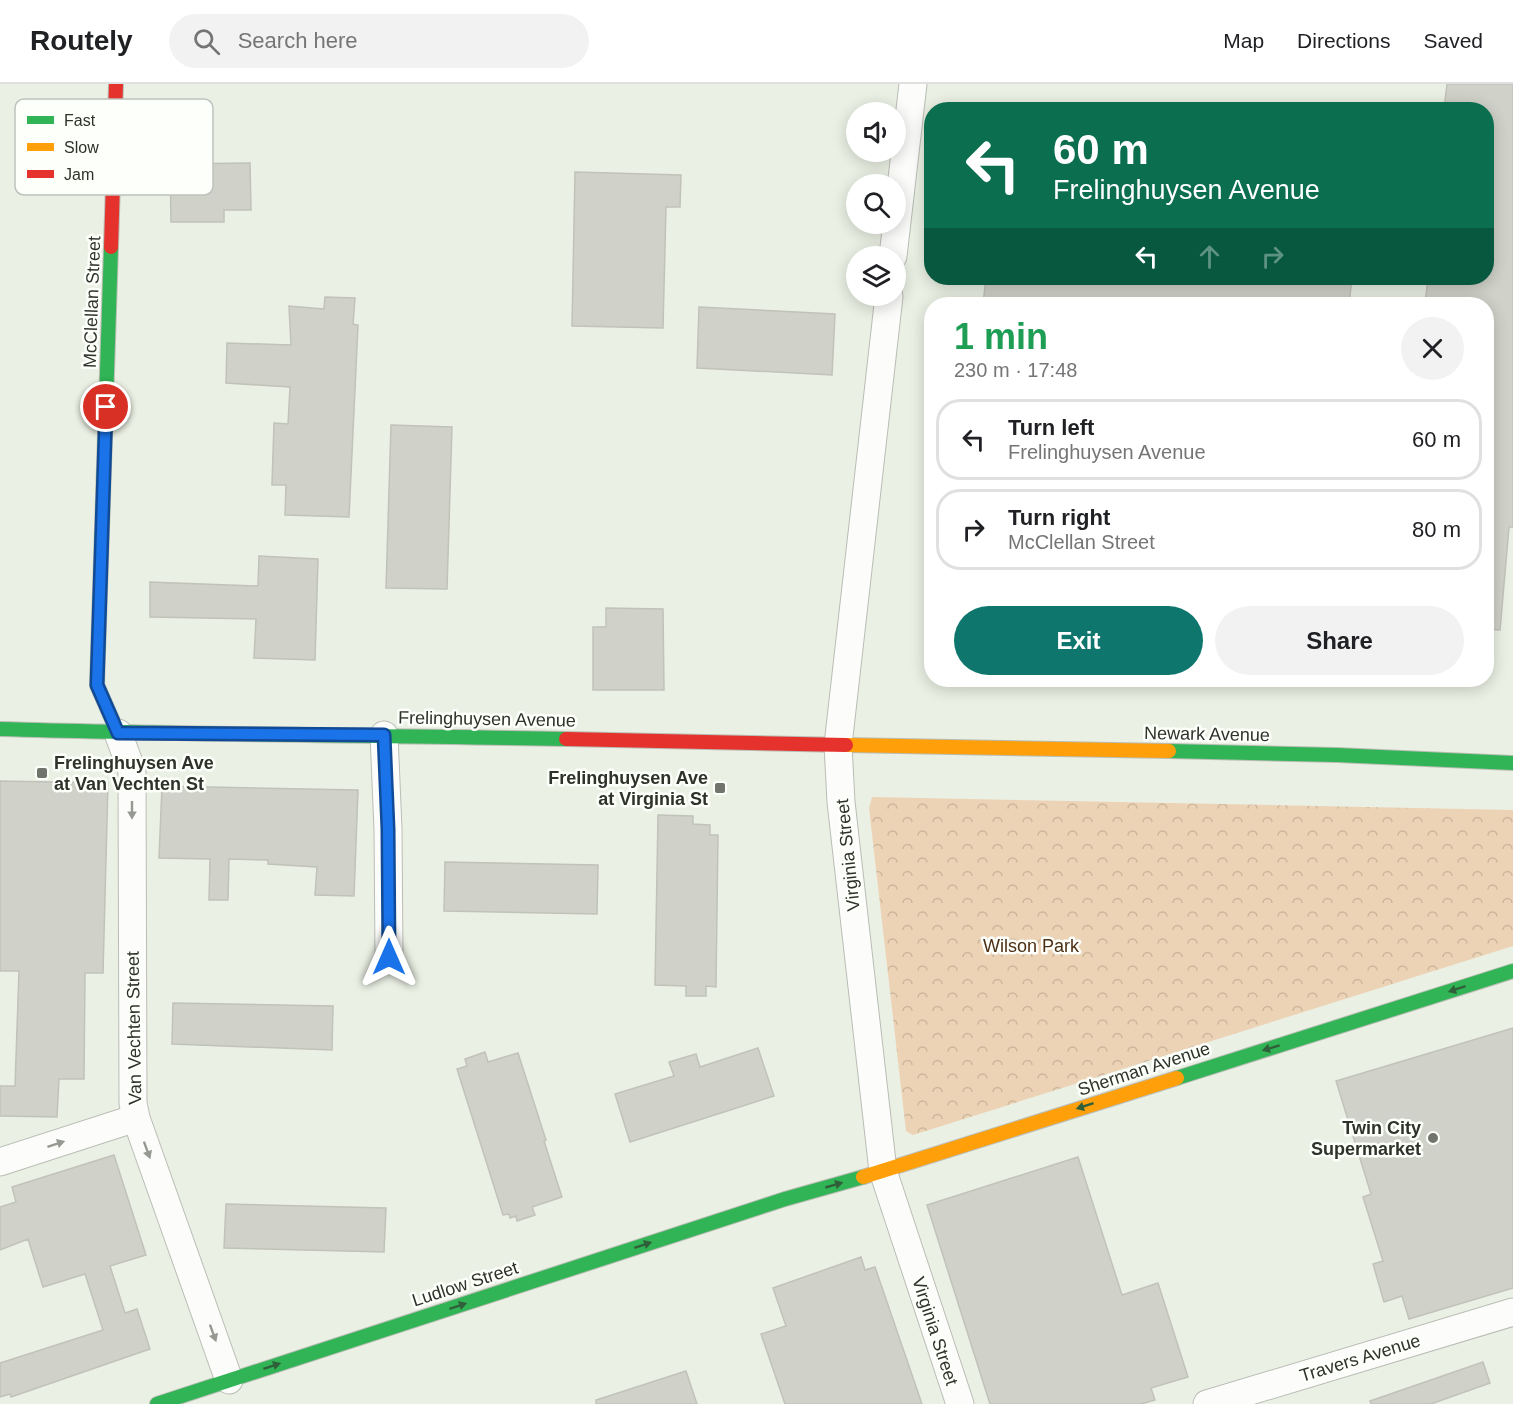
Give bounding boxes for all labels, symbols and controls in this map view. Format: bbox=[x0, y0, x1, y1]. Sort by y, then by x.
search box bbox=[169, 14, 589, 68]
text: Routely bbox=[30, 25, 133, 56]
icon: search bbox=[190, 25, 223, 58]
text: Search here bbox=[238, 28, 358, 53]
text: Map bbox=[1223, 29, 1264, 52]
text: Directions bbox=[1297, 29, 1390, 52]
text: Saved bbox=[1423, 29, 1483, 52]
legend bbox=[15, 99, 213, 195]
map controls bbox=[846, 102, 906, 306]
button: sound bbox=[846, 102, 906, 162]
text: Fast bbox=[64, 112, 96, 129]
icon: left bbox=[954, 126, 1032, 204]
text: 60 m bbox=[1053, 126, 1149, 173]
text: Slow bbox=[64, 139, 99, 156]
text: Jam bbox=[64, 166, 94, 183]
button: search bbox=[846, 174, 906, 234]
text: Frelinghuysen Avenue bbox=[1053, 175, 1320, 205]
street label: McClellan Street bbox=[80, 236, 104, 368]
icon: left bbox=[1130, 240, 1163, 273]
icon: ahead bbox=[1193, 240, 1226, 273]
icon: right bbox=[1256, 240, 1289, 273]
button: layers bbox=[846, 246, 906, 306]
text: 1 min bbox=[954, 316, 1048, 357]
button: close bbox=[1401, 317, 1464, 380]
text: 230 m · 17:48 bbox=[954, 359, 1077, 381]
pin bbox=[80, 381, 131, 432]
icon: arrive bbox=[89, 390, 122, 423]
text: Turn left bbox=[1008, 415, 1094, 440]
icon: left bbox=[957, 423, 990, 456]
text: 60 m bbox=[1412, 427, 1461, 452]
text: Frelinghuysen Avenue bbox=[1008, 441, 1206, 463]
text: Turn right bbox=[1008, 505, 1110, 530]
icon: right bbox=[957, 513, 990, 546]
text: 80 m bbox=[1412, 517, 1461, 542]
text: McClellan Street bbox=[1008, 531, 1155, 553]
button: Exit bbox=[954, 606, 1203, 675]
button: Share bbox=[1215, 606, 1464, 675]
street label: Frelinghuysen Avenue bbox=[398, 707, 576, 731]
street label: Newark Avenue bbox=[1144, 723, 1270, 745]
place label: Frelinghuysen Ave at Van Vechten St bbox=[54, 753, 214, 794]
marker: Frelinghuysen Ave at Van Vechten St bbox=[35, 766, 49, 780]
place label: Frelinghuysen Ave at Virginia St bbox=[548, 768, 708, 809]
marker: Frelinghuysen Ave at Virginia St bbox=[713, 781, 727, 795]
street label: Virginia Street bbox=[832, 798, 864, 912]
one-way arrow bbox=[127, 800, 137, 819]
position arrow bbox=[357, 925, 421, 989]
park label: Wilson Park bbox=[983, 936, 1080, 956]
street label: Van Vechten Street bbox=[123, 951, 145, 1105]
one-way arrow bbox=[1448, 985, 1466, 994]
street label: Sherman Avenue bbox=[1075, 1038, 1213, 1100]
one-way arrow bbox=[1262, 1044, 1280, 1053]
one-way arrow bbox=[1076, 1102, 1094, 1112]
place label: Twin City Supermarket bbox=[1311, 1118, 1421, 1159]
marker: Twin City Supermarket bbox=[1426, 1131, 1440, 1145]
one-way arrow bbox=[47, 1139, 65, 1148]
one-way arrow bbox=[143, 1141, 152, 1159]
one-way arrow bbox=[825, 1180, 843, 1189]
one-way arrow bbox=[634, 1240, 652, 1250]
street label: Ludlow Street bbox=[410, 1257, 520, 1311]
street label: Virginia Street bbox=[908, 1274, 962, 1388]
one-way arrow bbox=[449, 1301, 467, 1310]
one-way arrow bbox=[208, 1324, 218, 1342]
street label: Travers Avenue bbox=[1297, 1330, 1423, 1386]
one-way arrow bbox=[263, 1361, 281, 1371]

